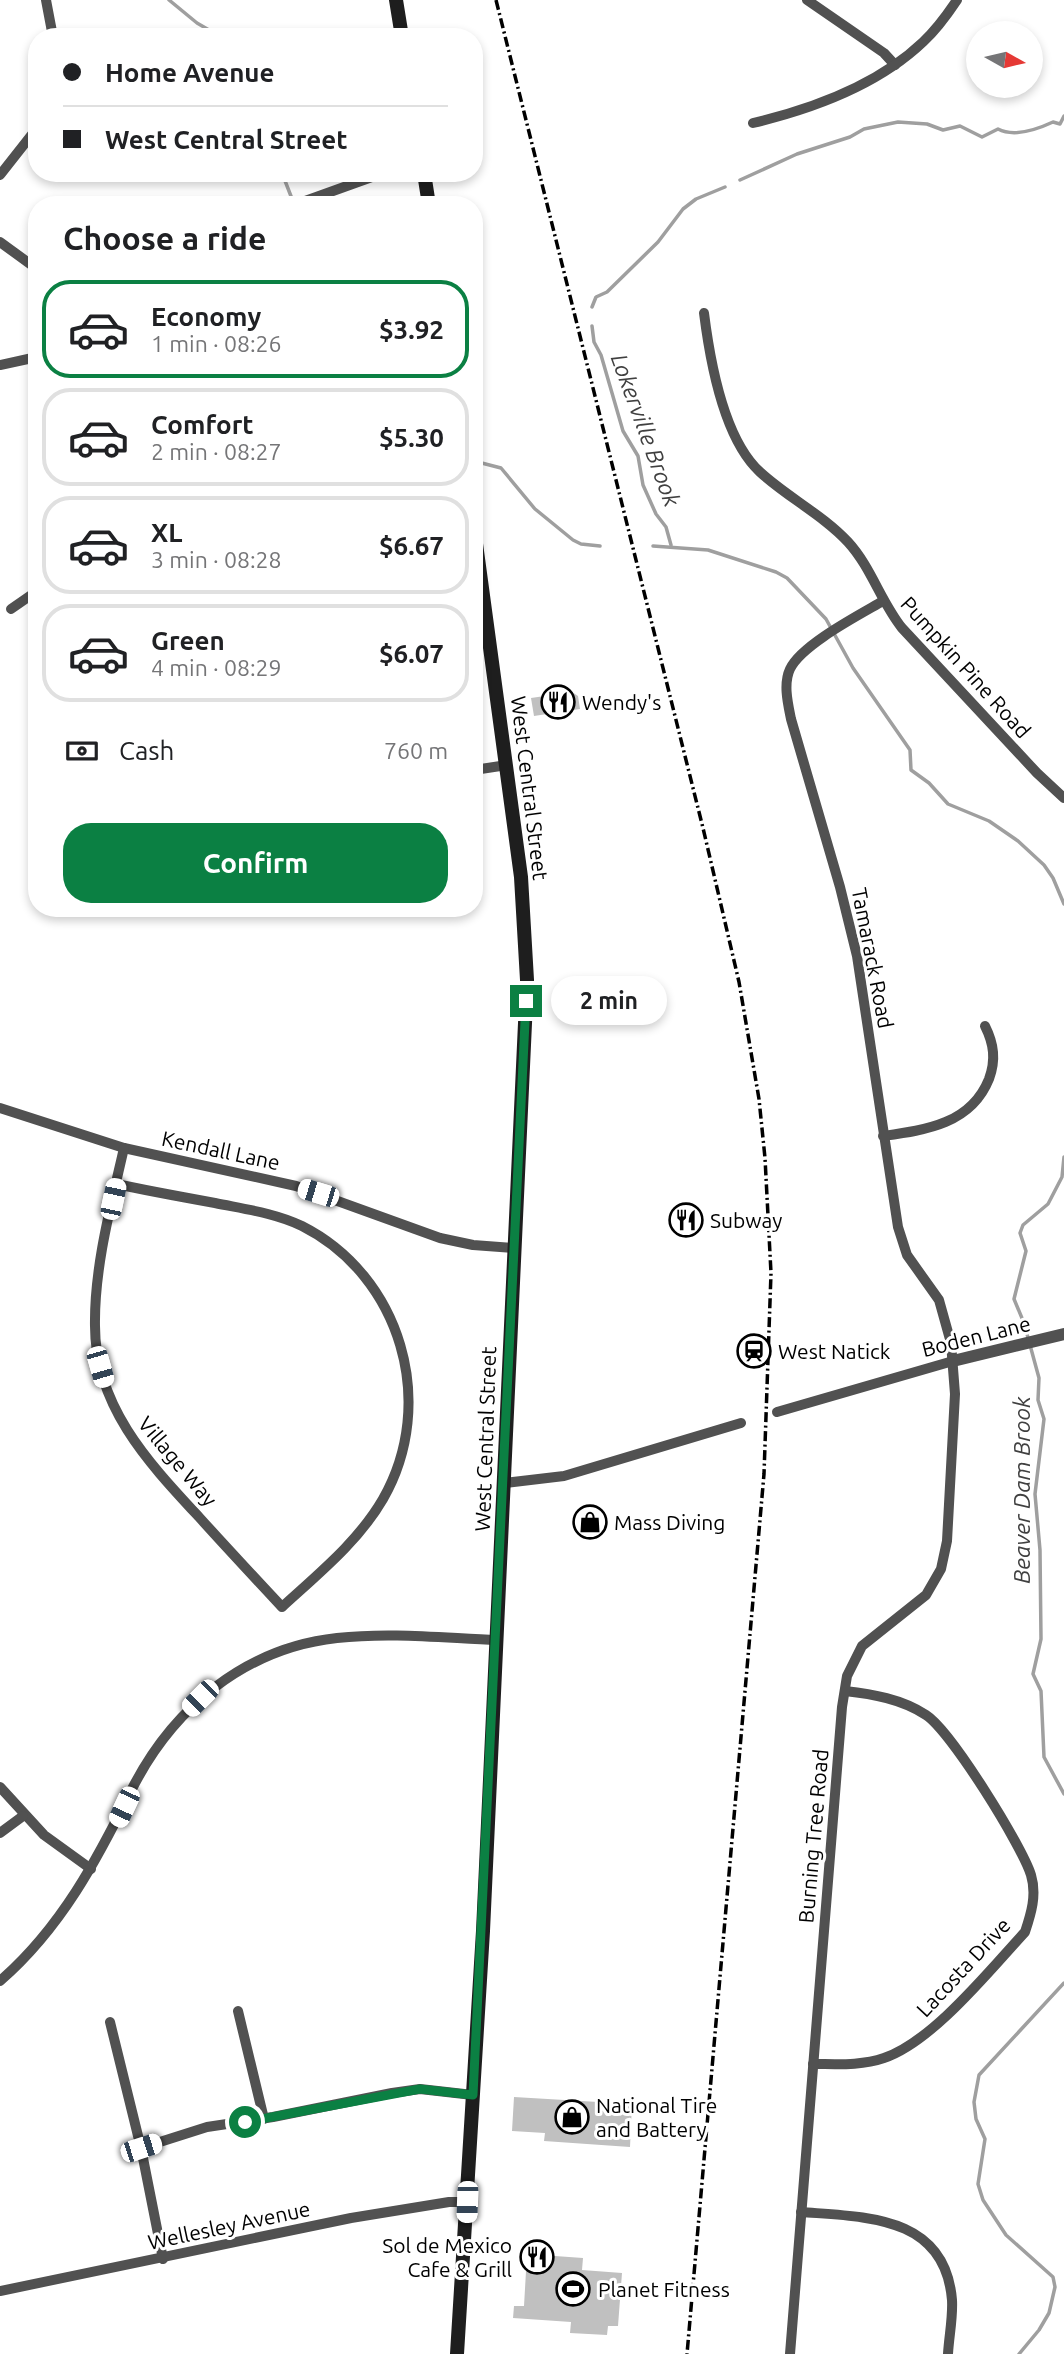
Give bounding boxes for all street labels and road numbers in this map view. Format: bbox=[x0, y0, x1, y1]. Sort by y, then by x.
street label: Pumpkin Pine Road bbox=[896, 591, 1036, 743]
street label: West Central Street bbox=[507, 695, 553, 881]
street label: Tamarack Road bbox=[848, 886, 898, 1030]
street label: Kendall Lane bbox=[160, 1126, 282, 1174]
street label: Boden Lane bbox=[919, 1311, 1033, 1361]
street label: West Central Street bbox=[470, 1346, 500, 1532]
street label: Village Way bbox=[134, 1411, 222, 1511]
street label: Burning Tree Road bbox=[793, 1748, 833, 1924]
street label: Lacosta Drive bbox=[911, 1913, 1015, 2021]
street label: Wellesley Avenue bbox=[146, 2196, 312, 2254]

